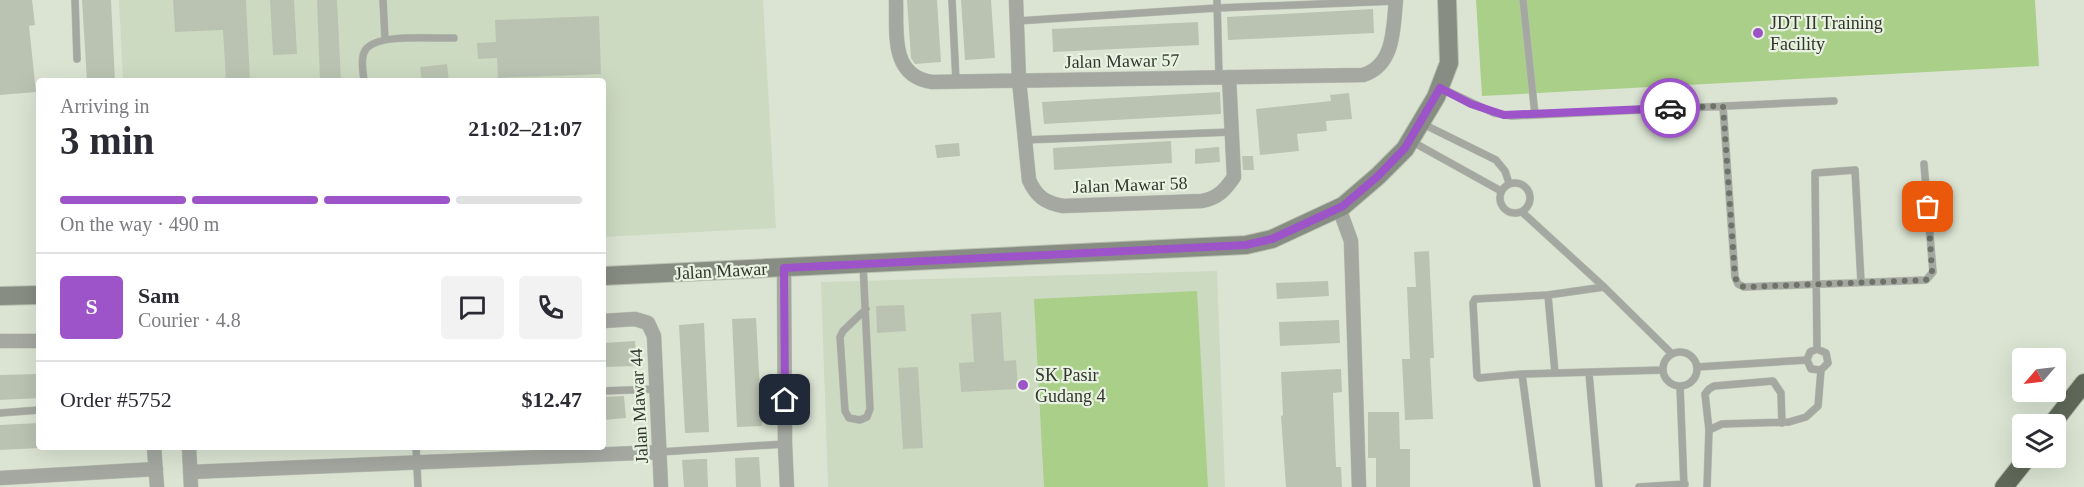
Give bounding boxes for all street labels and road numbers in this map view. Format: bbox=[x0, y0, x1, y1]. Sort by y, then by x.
street label: Jalan Mawar 57 bbox=[1064, 50, 1180, 72]
street label: Jalan Mawar 58 bbox=[1072, 173, 1188, 197]
street label: Jalan Mawar bbox=[674, 259, 768, 283]
street label: Jalan Mawar 44 bbox=[626, 348, 652, 464]

